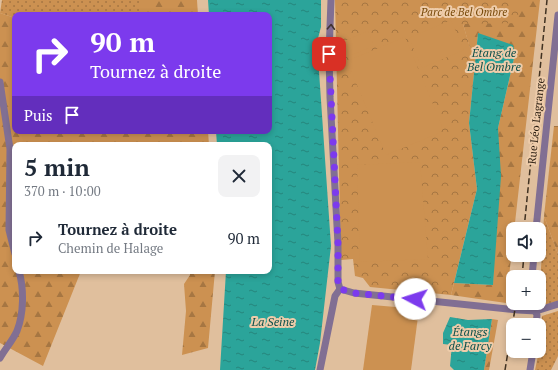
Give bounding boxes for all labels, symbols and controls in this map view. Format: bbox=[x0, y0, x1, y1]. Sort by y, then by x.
park label: Parc de Bel Ombre bbox=[420, 5, 507, 19]
text: 90 m bbox=[90, 23, 155, 60]
one-way arrow bbox=[326, 24, 335, 30]
icon: right bbox=[24, 28, 76, 80]
pin bbox=[312, 37, 346, 71]
icon: arrive bbox=[318, 43, 340, 65]
water label: Étang de Bel Ombre bbox=[466, 45, 521, 74]
text: Tournez à droite bbox=[90, 59, 221, 83]
street label: Rue Léo Lagrange bbox=[524, 77, 548, 165]
icon: arrive bbox=[61, 104, 83, 126]
text: Puis bbox=[24, 105, 53, 125]
text: 5 min bbox=[24, 151, 90, 183]
button: close bbox=[218, 155, 260, 197]
text: 370 m · 10:00 bbox=[24, 182, 101, 200]
text: Tournez à droite bbox=[58, 219, 177, 239]
map controls bbox=[506, 222, 546, 358]
button: sound bbox=[506, 222, 546, 262]
icon: right bbox=[24, 227, 46, 249]
text: 90 m bbox=[227, 228, 260, 248]
text: Chemin de Halage bbox=[58, 239, 163, 257]
button: + bbox=[506, 270, 546, 310]
position arrow bbox=[394, 278, 436, 320]
water label: La Seine bbox=[251, 314, 295, 329]
button: − bbox=[506, 318, 546, 358]
water label: Étangs de Farcy bbox=[449, 324, 492, 353]

